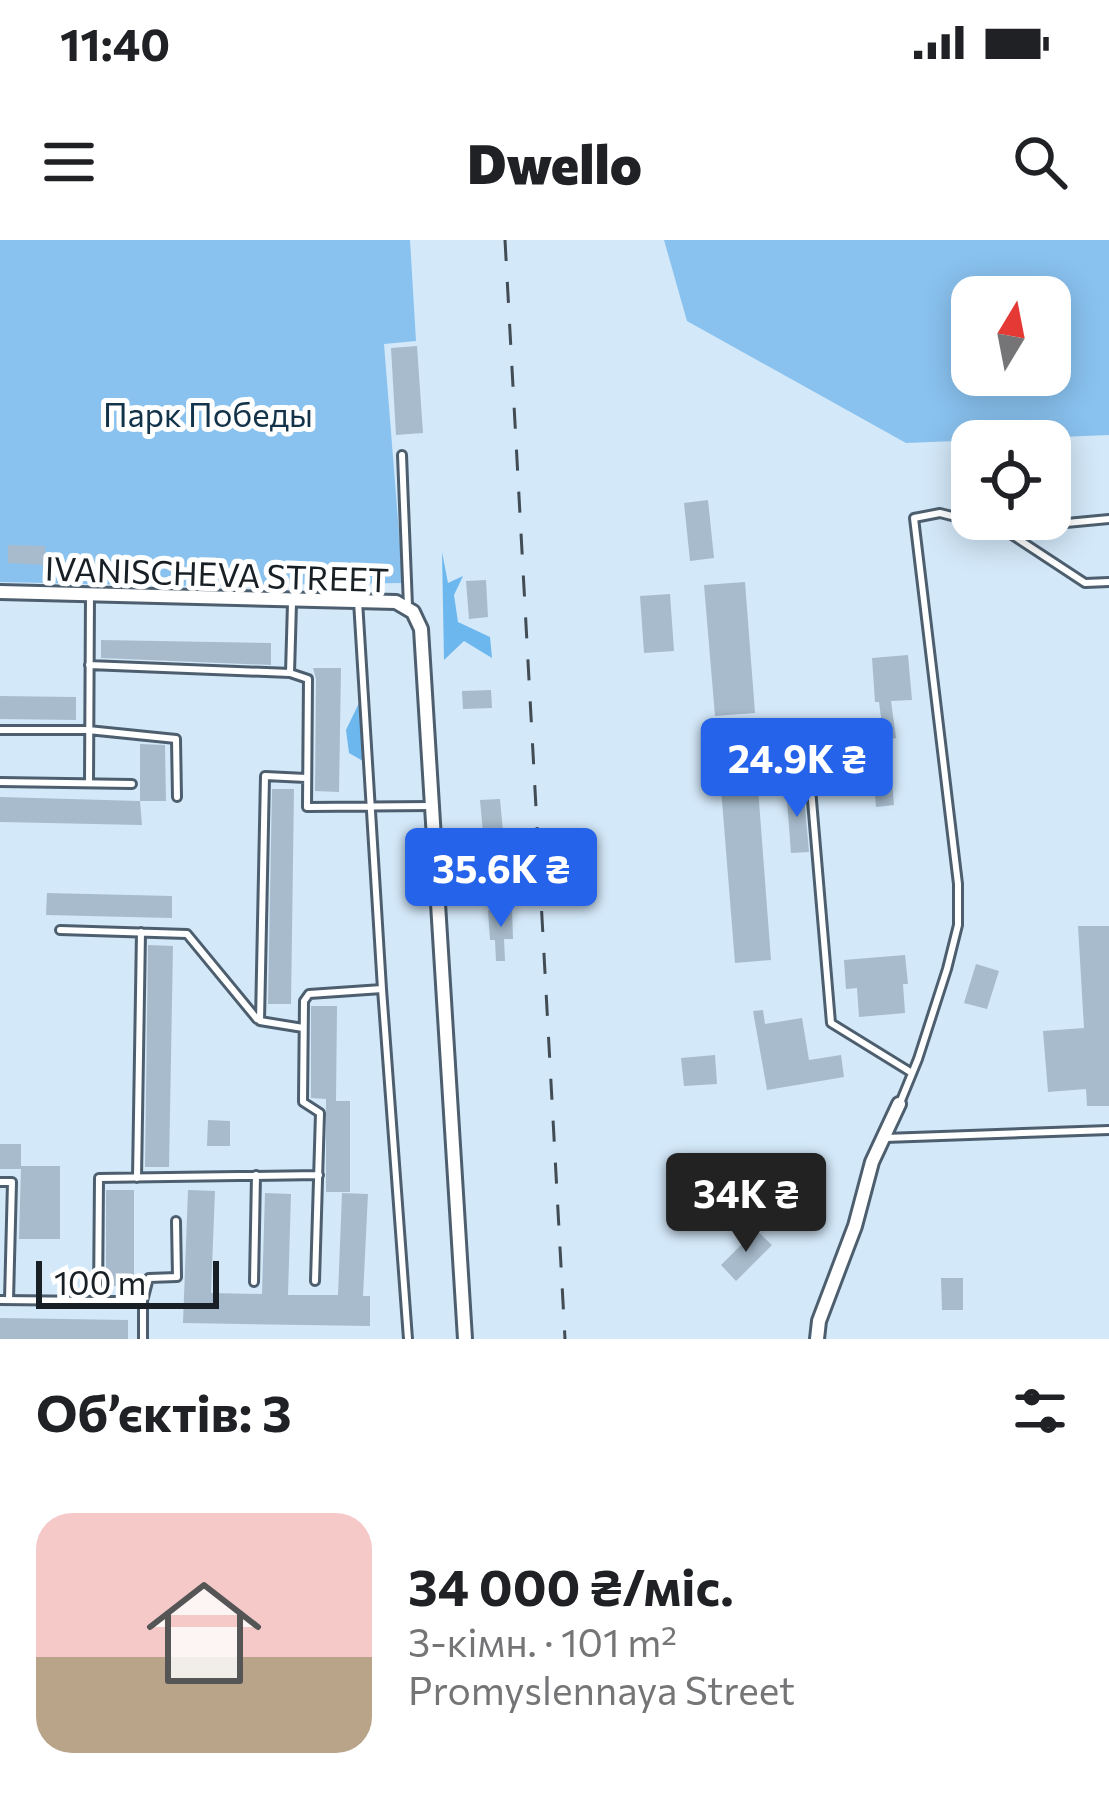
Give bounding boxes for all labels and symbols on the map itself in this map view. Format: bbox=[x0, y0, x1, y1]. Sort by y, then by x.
north arrow bbox=[951, 276, 1071, 396]
park label: Парк Победы bbox=[103, 393, 313, 434]
street label: IVANISCHEVA STREET bbox=[44, 547, 390, 599]
pin: 24.9K ₴ bbox=[686, 718, 908, 820]
pin: 35.6K ₴ bbox=[390, 828, 612, 930]
pin: 34K ₴ bbox=[662, 1153, 830, 1255]
scale bar bbox=[36, 1255, 219, 1308]

